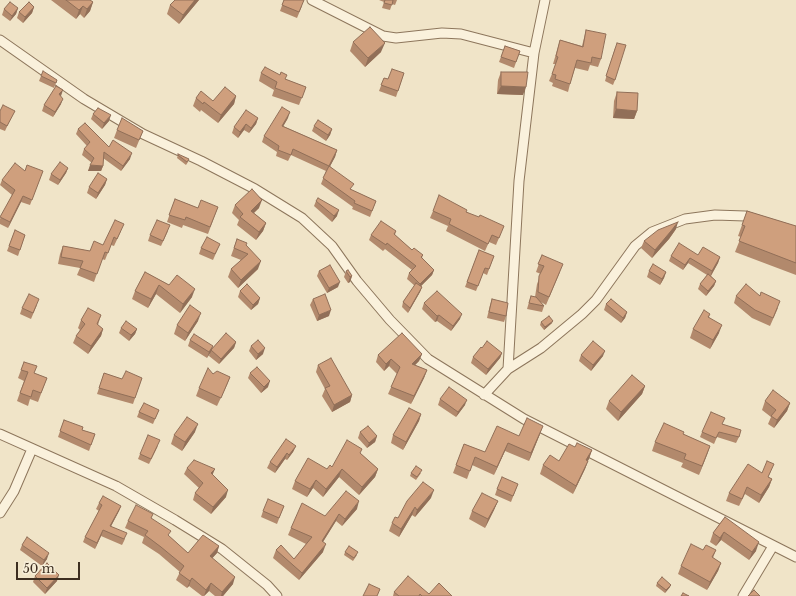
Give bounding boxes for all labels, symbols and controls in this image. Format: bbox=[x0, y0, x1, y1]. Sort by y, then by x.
scale bar bbox=[18, 554, 82, 580]
text: 50 m bbox=[23, 561, 55, 576]

